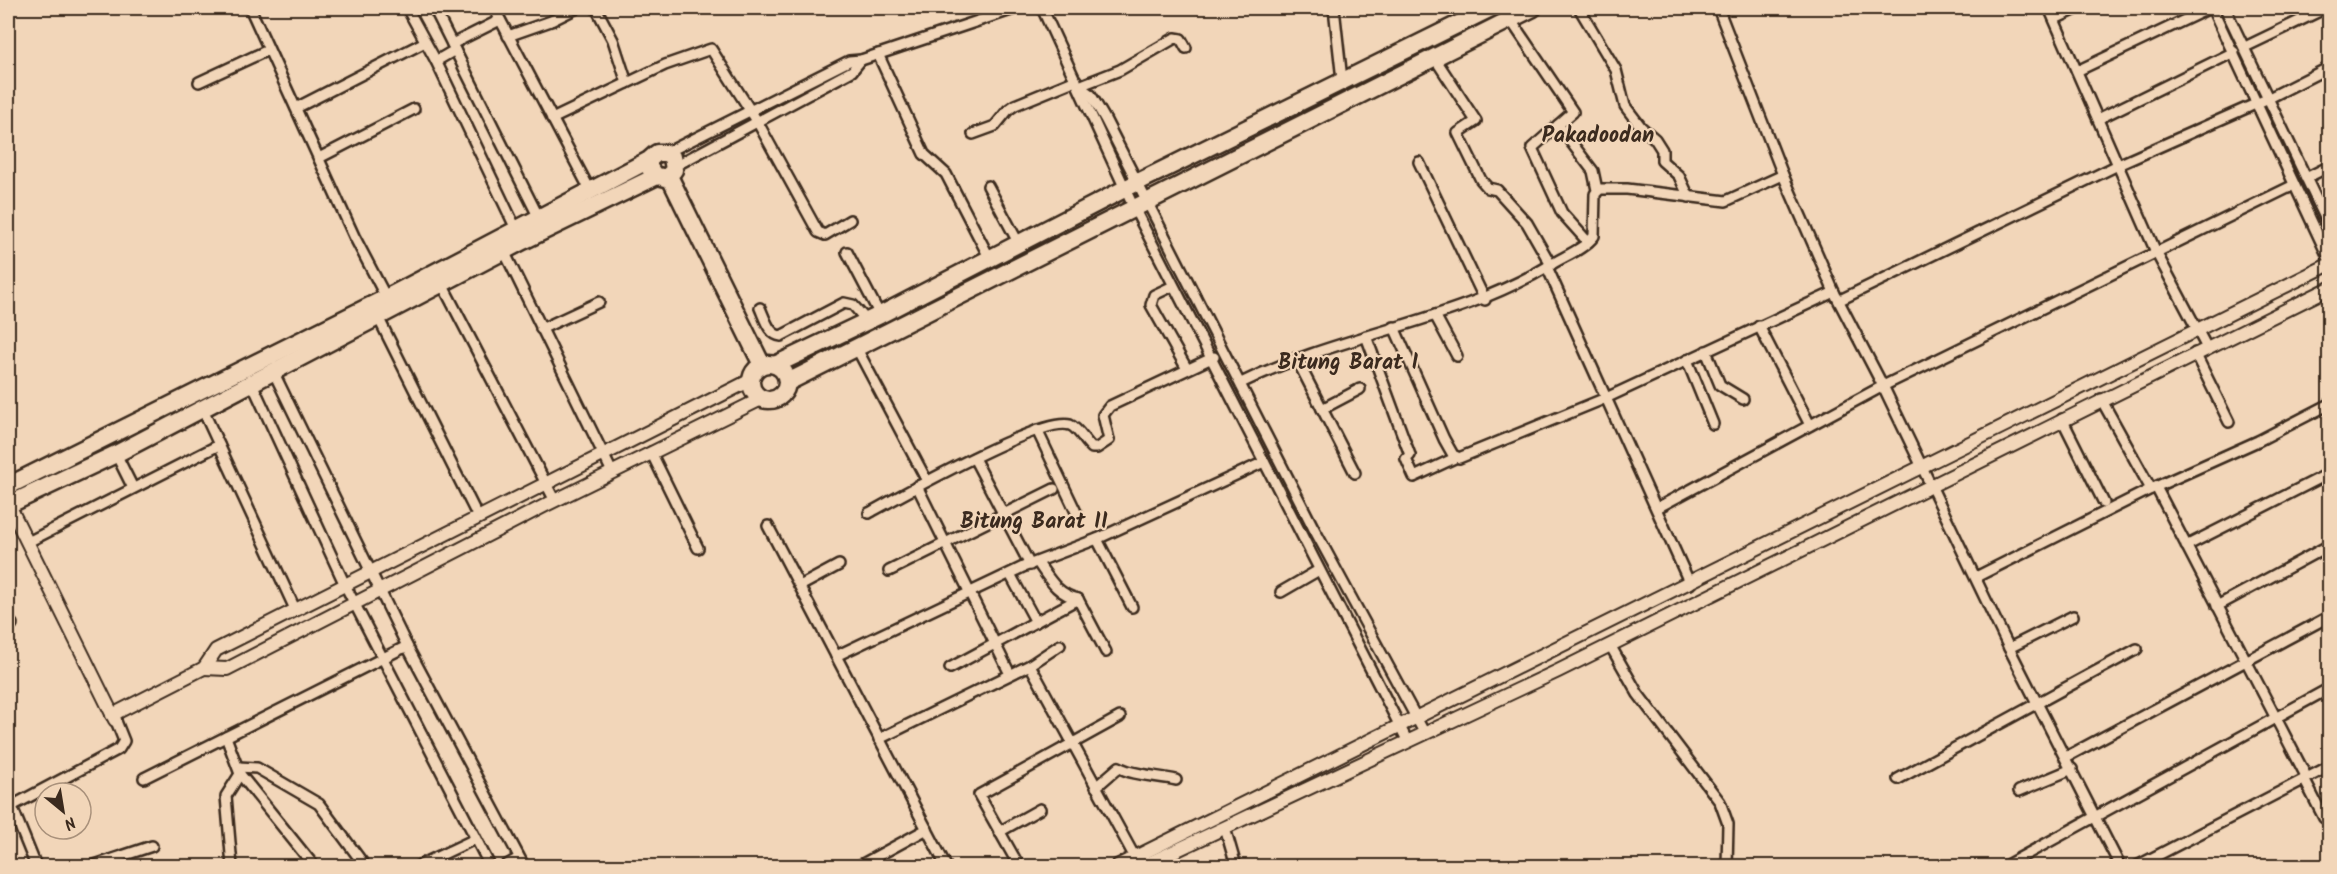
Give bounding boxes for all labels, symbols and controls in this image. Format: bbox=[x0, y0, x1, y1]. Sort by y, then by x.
district label: Pakadoodan bbox=[1542, 119, 1654, 154]
district label: Bitung Barat I bbox=[1278, 346, 1419, 381]
district label: Bitung Barat II bbox=[960, 505, 1108, 540]
north arrow bbox=[33, 781, 93, 841]
text: N bbox=[59, 809, 80, 836]

